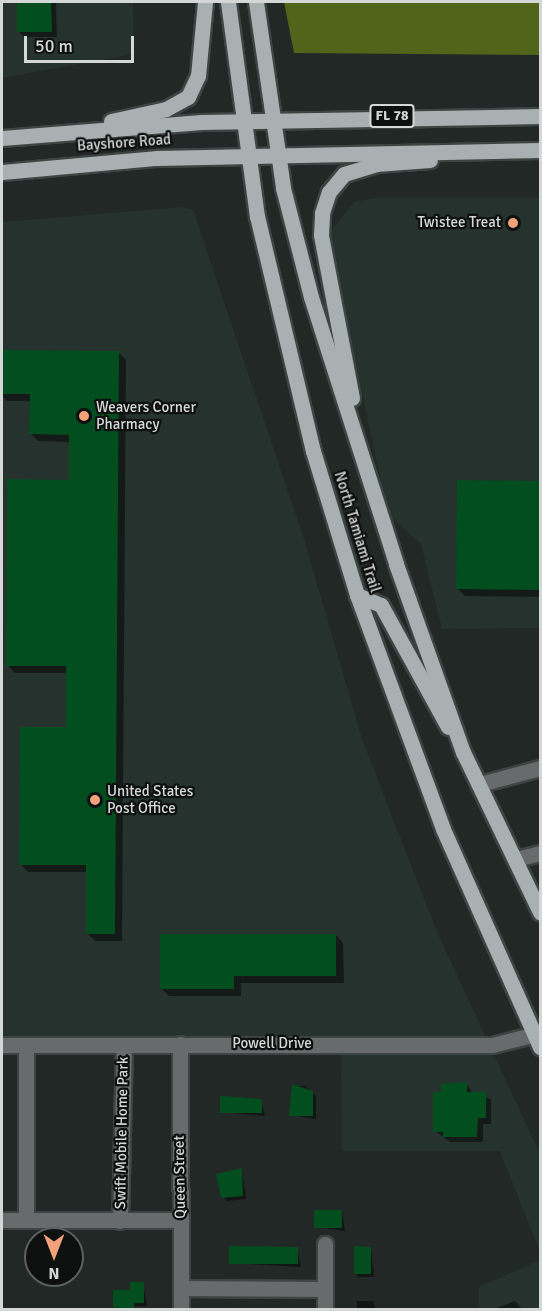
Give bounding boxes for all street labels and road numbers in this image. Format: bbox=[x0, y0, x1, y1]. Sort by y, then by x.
road number: FL 78 bbox=[368, 105, 416, 127]
street label: Bayshore Road bbox=[76, 131, 172, 155]
street label: North Tamiami Trail bbox=[330, 469, 384, 595]
street label: Powell Drive bbox=[232, 1035, 312, 1053]
street label: Swift Mobile Home Park bbox=[112, 1057, 132, 1209]
street label: Queen Street bbox=[170, 1135, 190, 1219]

